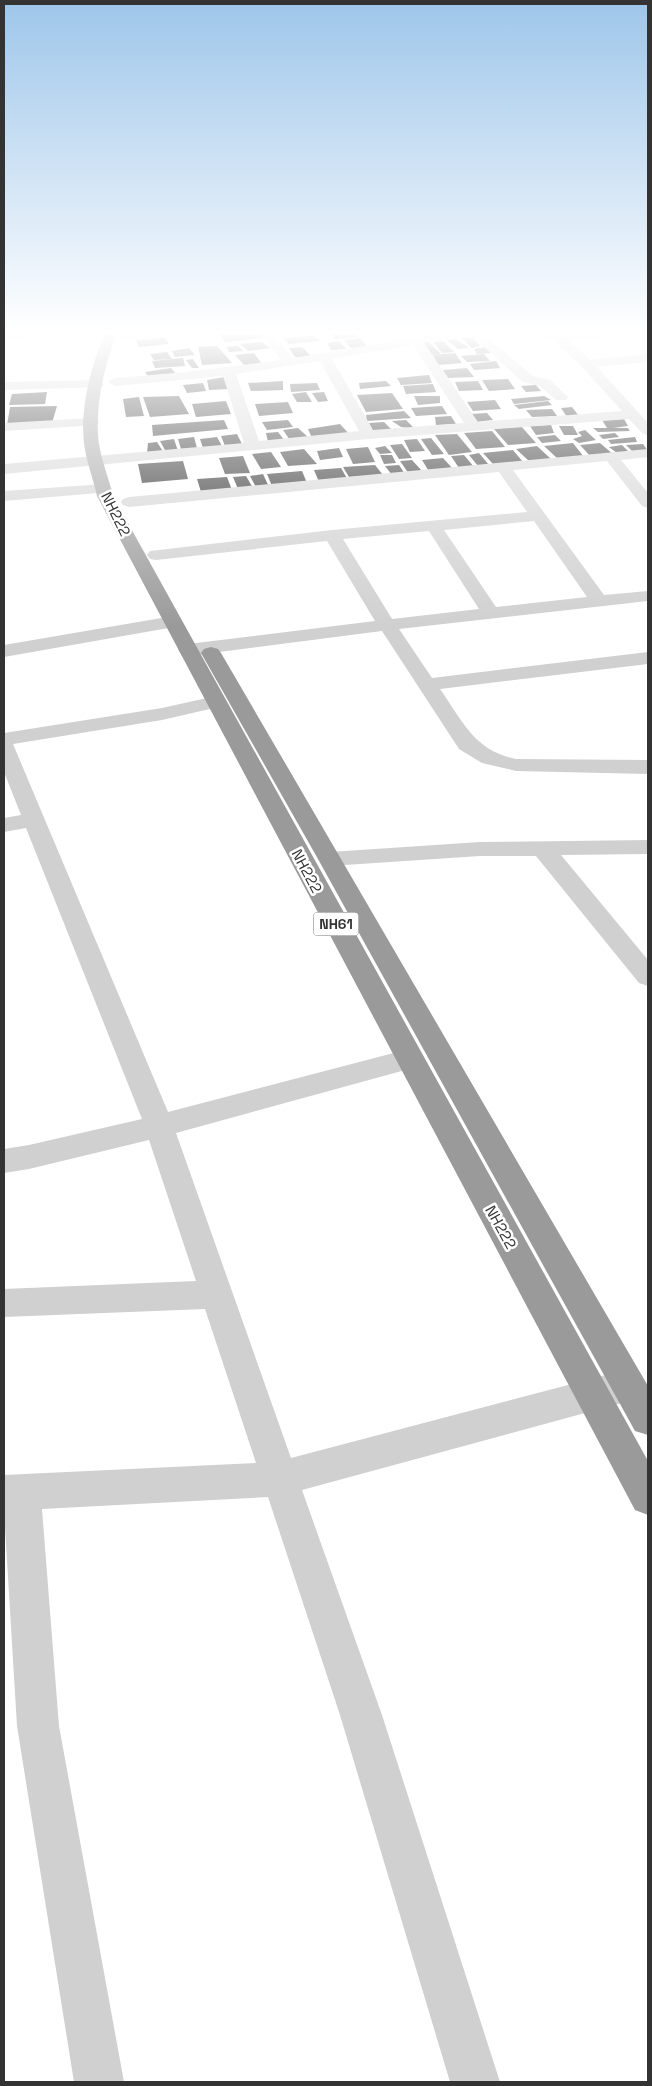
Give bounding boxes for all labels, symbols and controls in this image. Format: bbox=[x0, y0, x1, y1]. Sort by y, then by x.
street label: NH222 bbox=[97, 489, 135, 539]
street label: NH222 bbox=[288, 846, 326, 896]
road number: NH61 bbox=[314, 912, 358, 936]
street label: NH222 bbox=[481, 1202, 521, 1252]

